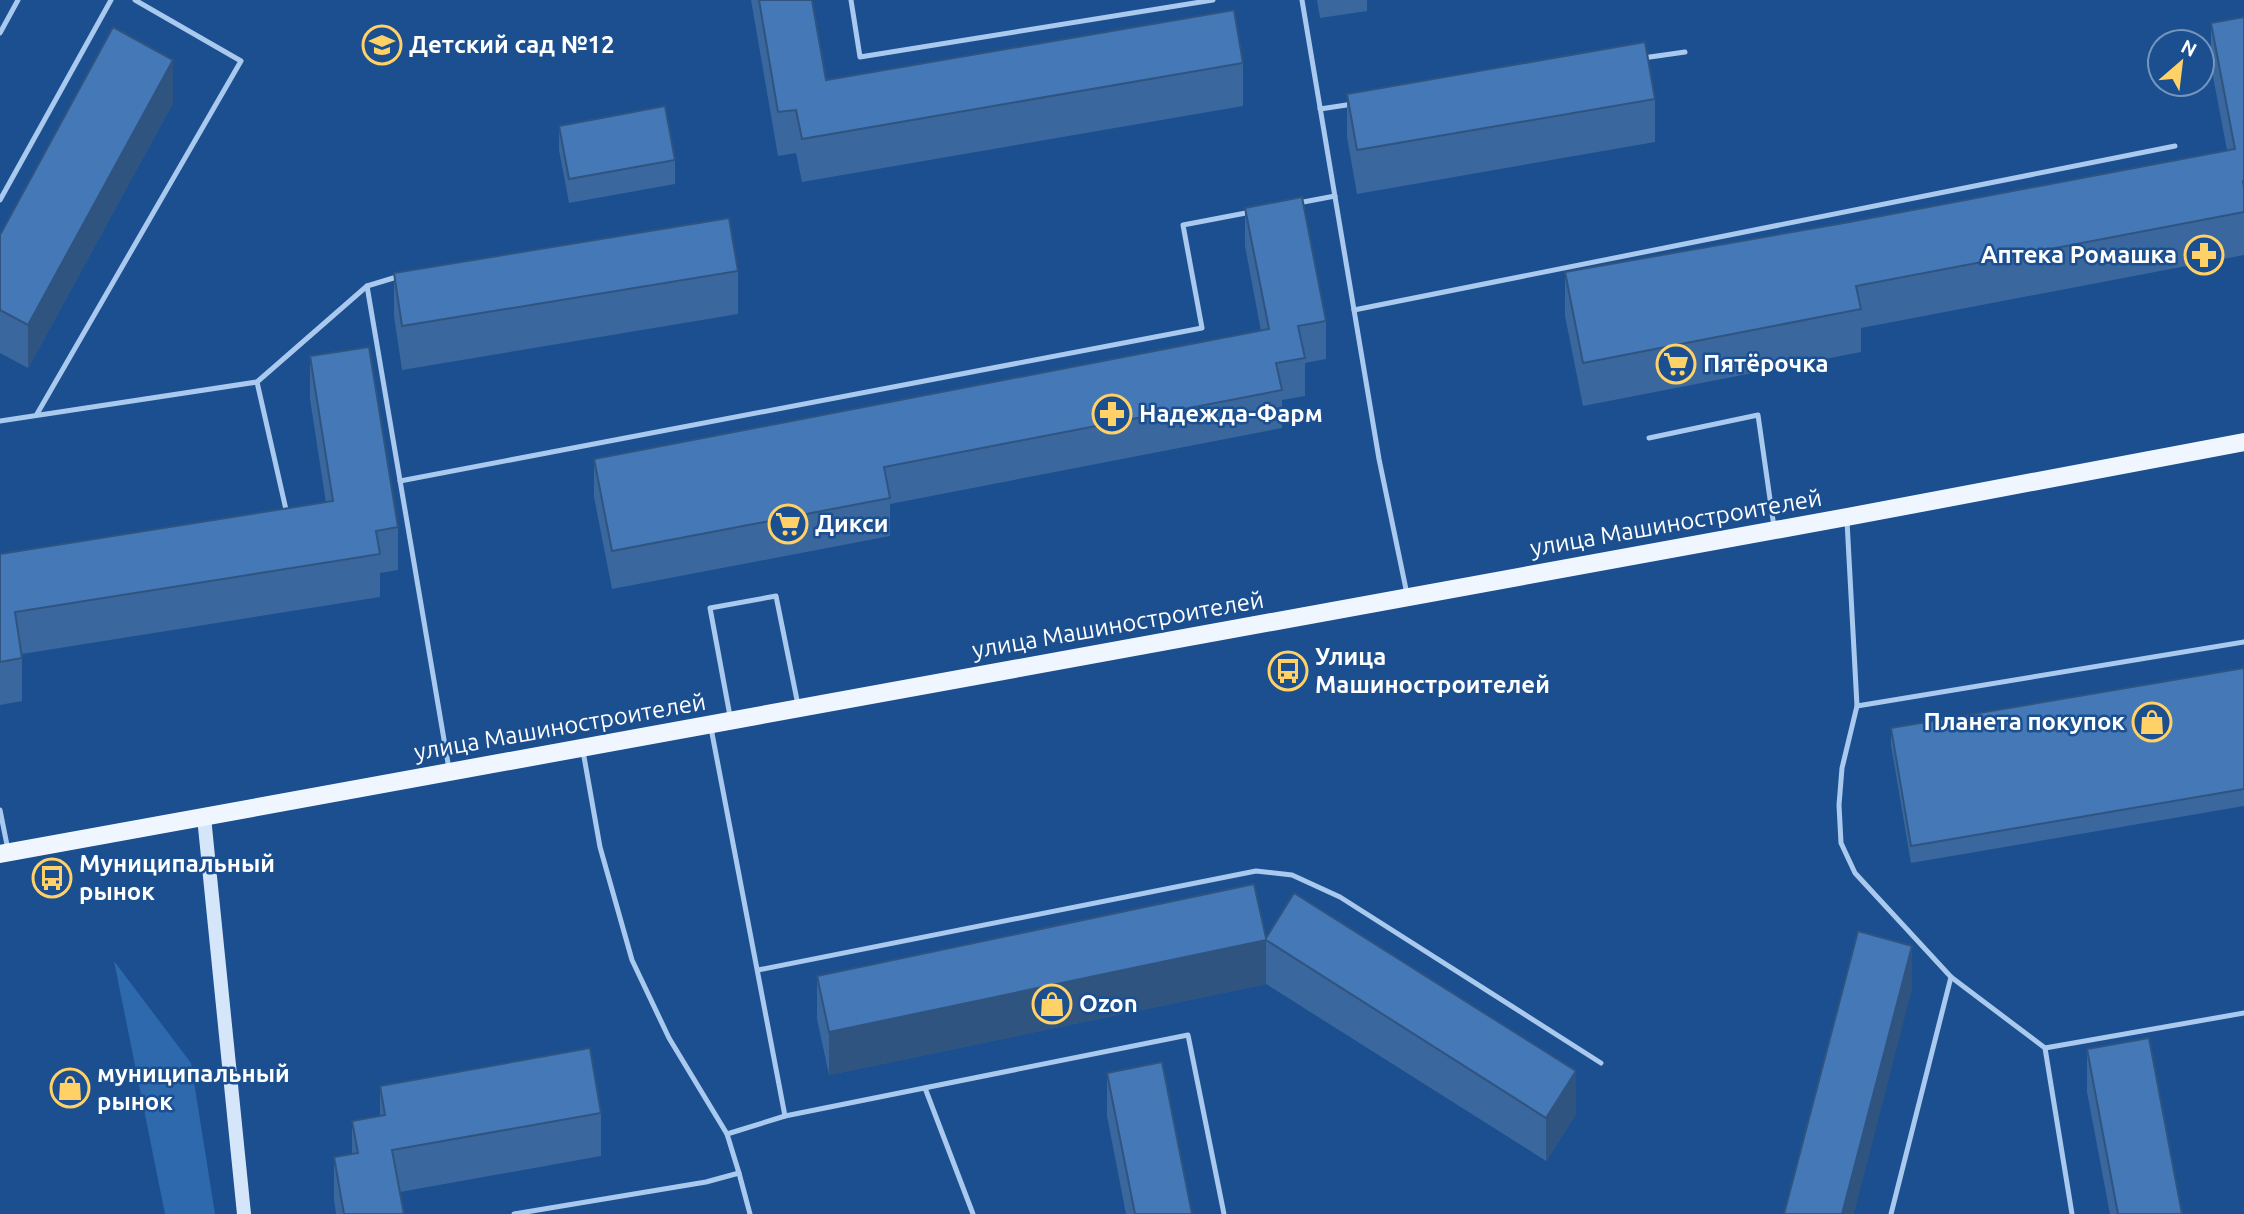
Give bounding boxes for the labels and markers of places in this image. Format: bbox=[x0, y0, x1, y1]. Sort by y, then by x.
school or university icon: Детский сад №12 bbox=[361, 24, 403, 66]
place label: Детский сад №12 bbox=[409, 31, 615, 58]
pharmacy icon: Аптека Ромашка bbox=[2183, 234, 2225, 276]
place label: Аптека Ромашка bbox=[1981, 241, 2177, 268]
supermarket icon: Пятёрочка bbox=[1655, 343, 1697, 385]
place label: Пятёрочка bbox=[1703, 350, 1829, 377]
pharmacy icon: Надежда-Фарм bbox=[1091, 393, 1133, 435]
place label: Надежда-Фарм bbox=[1139, 400, 1323, 427]
supermarket icon: Дикси bbox=[767, 503, 809, 545]
place label: Дикси bbox=[815, 510, 888, 537]
place label: Улица Машиностроителей bbox=[1315, 643, 1550, 698]
bus stop icon: Улица Машиностроителей bbox=[1267, 650, 1309, 692]
shop icon: Планета покупок bbox=[2131, 701, 2173, 743]
place label: Планета покупок bbox=[1923, 708, 2125, 735]
place label: Муниципальный рынок bbox=[79, 850, 275, 905]
bus stop icon: Муниципальный рынок bbox=[31, 857, 73, 899]
shop icon: Ozon bbox=[1031, 983, 1073, 1025]
place label: Ozon bbox=[1079, 990, 1138, 1017]
place label: муниципальный рынок bbox=[97, 1060, 290, 1115]
shop icon: муниципальный рынок bbox=[49, 1067, 91, 1109]

